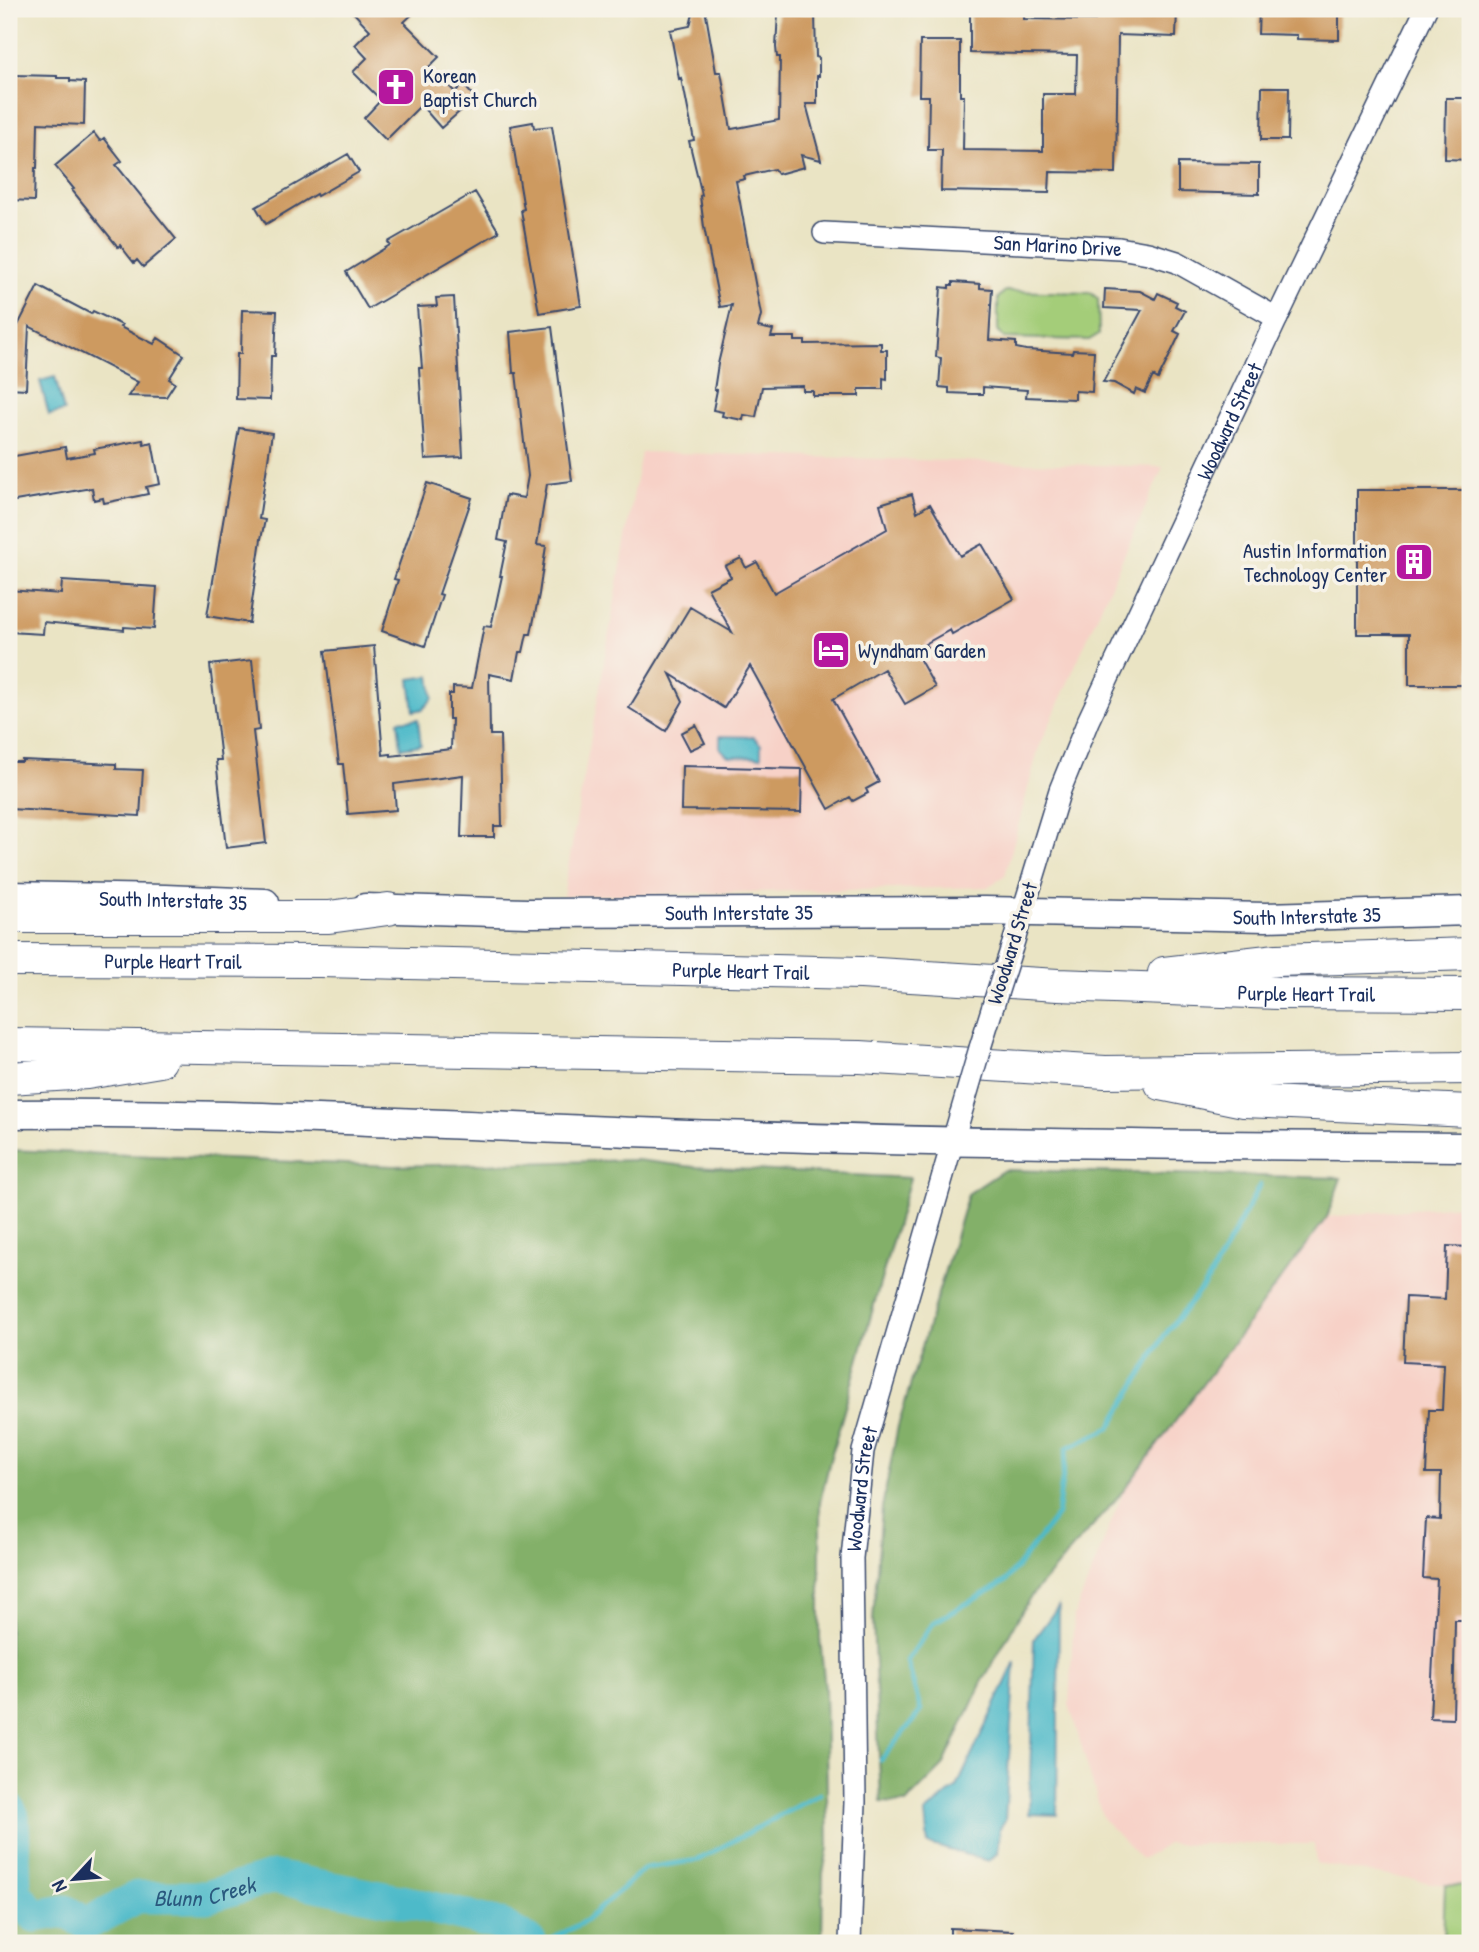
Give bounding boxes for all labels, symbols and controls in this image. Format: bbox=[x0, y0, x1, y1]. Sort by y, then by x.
place label: Korean Baptist Church bbox=[423, 61, 537, 114]
church icon: Korean Baptist Church bbox=[375, 66, 417, 108]
street label: San Marino Drive bbox=[993, 227, 1122, 263]
street label: Woodward Street bbox=[1189, 357, 1269, 484]
place label: Austin Information Technology Center bbox=[1243, 536, 1387, 589]
building icon: Austin Information Technology Center bbox=[1393, 541, 1435, 583]
hotel icon: Wyndham Garden bbox=[810, 629, 852, 671]
place label: Wyndham Garden bbox=[858, 636, 986, 665]
street label: Woodward Street bbox=[980, 878, 1045, 1007]
street label: South Interstate 35 bbox=[99, 883, 248, 917]
street label: South Interstate 35 bbox=[665, 897, 813, 927]
street label: South Interstate 35 bbox=[1233, 899, 1381, 932]
street label: Purple Heart Trail bbox=[104, 946, 242, 975]
street label: Purple Heart Trail bbox=[672, 954, 810, 986]
street label: Purple Heart Trail bbox=[1237, 977, 1376, 1008]
street label: Woodward Street bbox=[838, 1422, 884, 1553]
north arrow bbox=[38, 1843, 108, 1913]
water label: Blunn Creek bbox=[154, 1867, 261, 1913]
text: N bbox=[45, 1876, 73, 1897]

